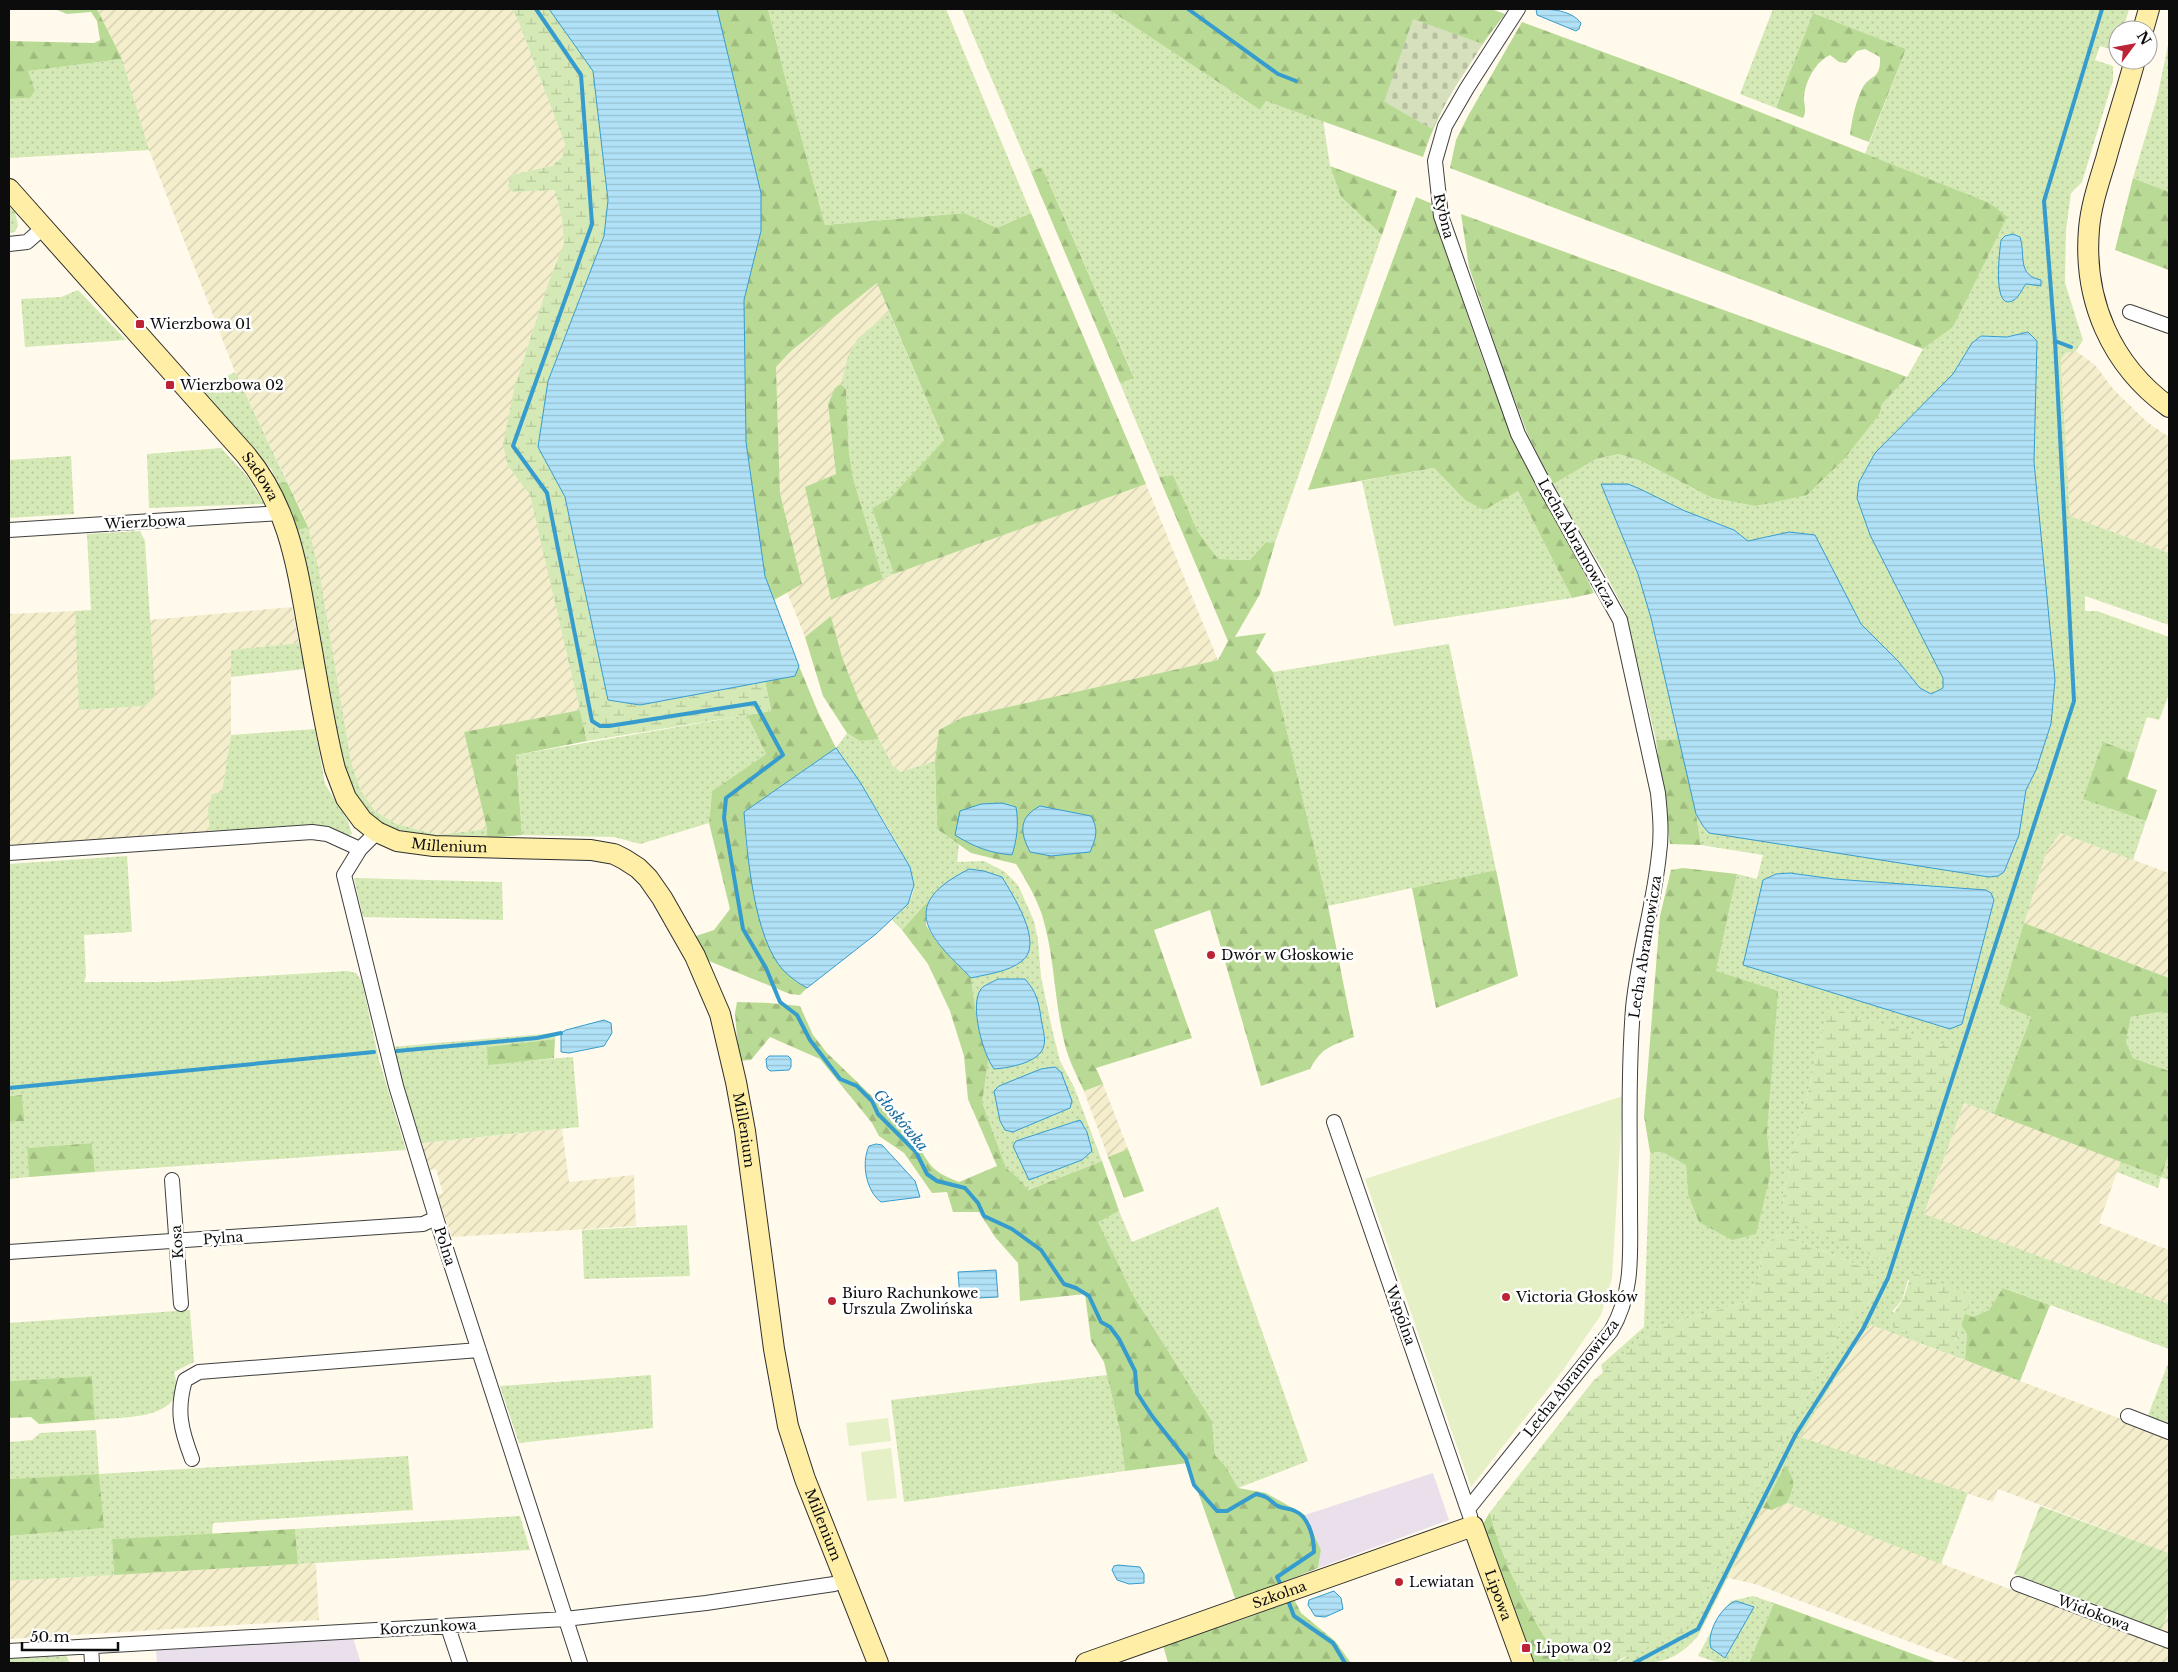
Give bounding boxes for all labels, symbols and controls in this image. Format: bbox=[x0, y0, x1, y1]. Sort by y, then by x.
north arrow bbox=[2108, 20, 2158, 70]
text: N bbox=[2133, 28, 2155, 48]
street label: Rybna bbox=[1430, 191, 1458, 241]
place label: Wierzbowa 01 bbox=[149, 315, 251, 333]
marker: Wierzbowa 01 bbox=[134, 318, 146, 330]
place label: Wierzbowa 02 bbox=[179, 376, 284, 394]
marker: Wierzbowa 02 bbox=[164, 379, 176, 391]
street label: Sadowa bbox=[238, 448, 283, 504]
street label: Lecha Abramowicza bbox=[1534, 475, 1620, 611]
street label: Wierzbowa bbox=[103, 511, 186, 533]
street label: Millenium bbox=[410, 834, 488, 856]
street label: Lecha Abramowicza bbox=[1625, 874, 1665, 1020]
place label: Dwór w Głoskowie bbox=[1221, 946, 1354, 964]
marker: Dwór w Głoskowie bbox=[1205, 949, 1217, 961]
water label: Głoskówka bbox=[870, 1085, 932, 1155]
street label: Millenium bbox=[729, 1091, 759, 1169]
street label: Kosa bbox=[167, 1224, 187, 1259]
street label: Polna bbox=[430, 1224, 460, 1268]
street label: Pylna bbox=[202, 1228, 244, 1248]
street label: Wspólna bbox=[1382, 1282, 1420, 1348]
place label: Biuro Rachunkowe Urszula Zwolińska bbox=[842, 1284, 978, 1318]
place label: Victoria Głosków bbox=[1515, 1288, 1638, 1306]
marker: Victoria Głosków bbox=[1500, 1291, 1512, 1303]
marker: Biuro Rachunkowe Urszula Zwolińska bbox=[826, 1295, 838, 1307]
street label: Lecha Abramowicza bbox=[1519, 1315, 1623, 1440]
street label: Millenium bbox=[801, 1486, 846, 1563]
street label: Lipowa bbox=[1481, 1567, 1516, 1623]
place label: Lewiatan bbox=[1409, 1573, 1475, 1591]
marker: Lewiatan bbox=[1393, 1576, 1405, 1588]
street label: Szkolna bbox=[1250, 1577, 1309, 1612]
street label: Widokowa bbox=[2054, 1591, 2133, 1635]
street label: Korczunkowa bbox=[379, 1615, 477, 1639]
scale bar bbox=[22, 1620, 119, 1652]
text: 50 m bbox=[30, 1627, 70, 1646]
place label: Lipowa 02 bbox=[1536, 1639, 1611, 1657]
marker: Lipowa 02 bbox=[1520, 1642, 1532, 1654]

